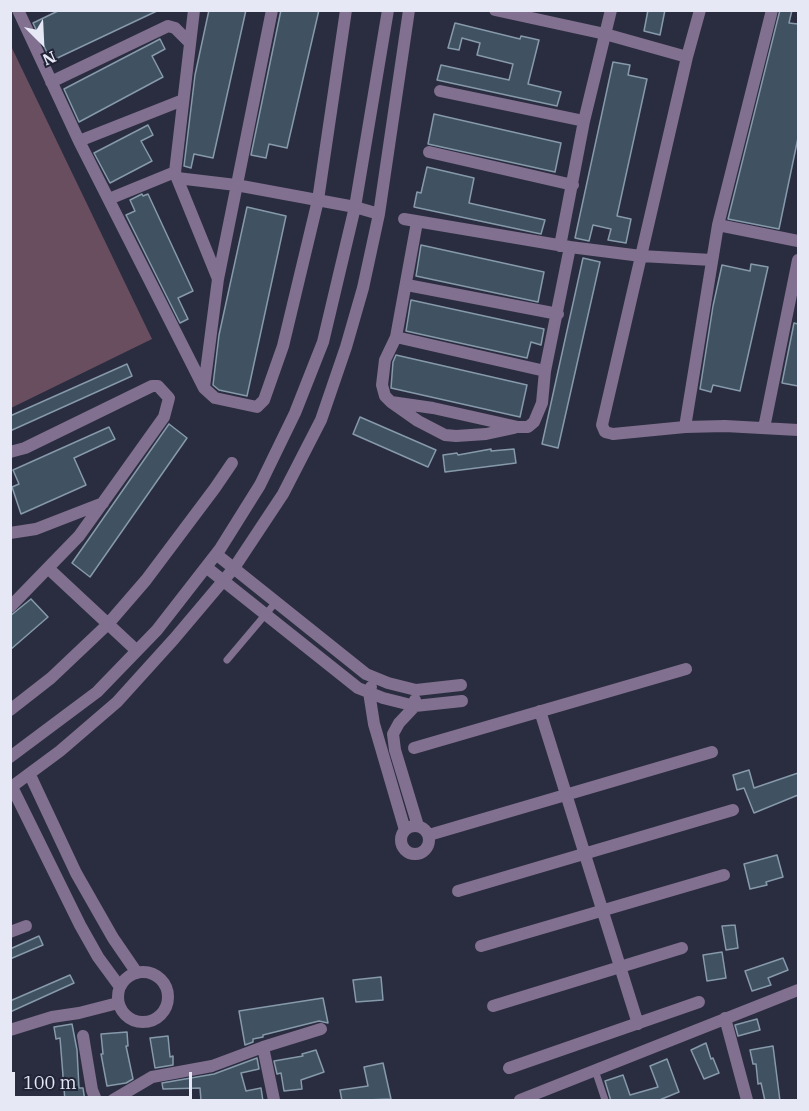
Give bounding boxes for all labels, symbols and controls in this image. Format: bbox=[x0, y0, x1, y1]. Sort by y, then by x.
north arrow bbox=[12, 12, 72, 72]
text: N bbox=[39, 47, 59, 70]
scale bar bbox=[15, 1060, 195, 1098]
text: 100 m bbox=[23, 1071, 77, 1094]

